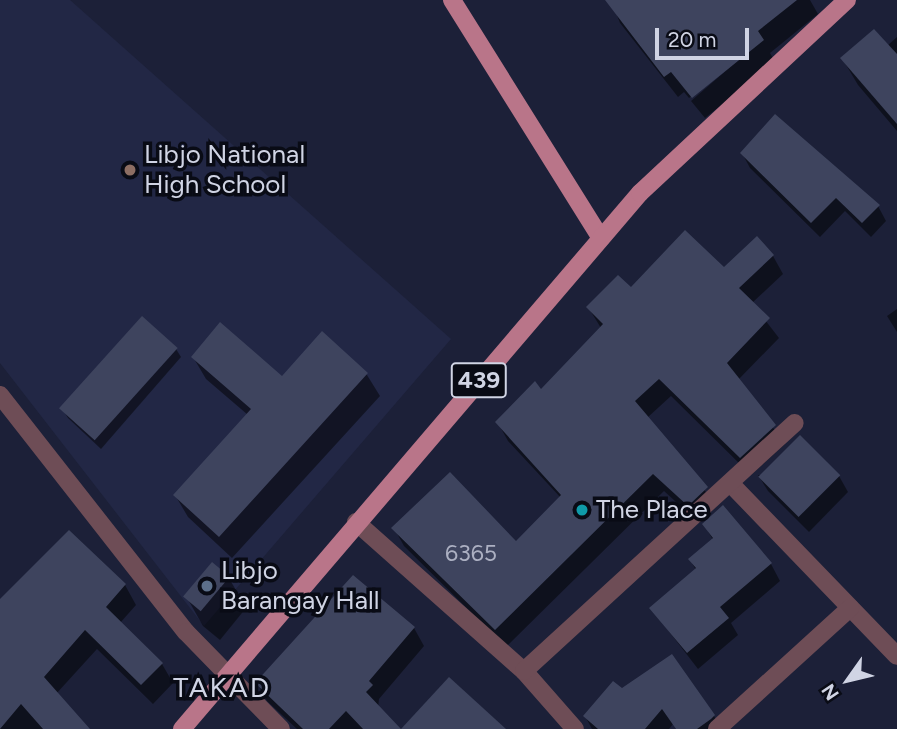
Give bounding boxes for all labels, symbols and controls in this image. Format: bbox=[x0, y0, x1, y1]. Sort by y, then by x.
scale bar bbox=[659, 14, 754, 58]
text: 20 m bbox=[668, 27, 716, 52]
place label: Libjo National High School bbox=[144, 139, 305, 200]
marker: Libjo National High School bbox=[122, 162, 138, 178]
road number: 439 bbox=[449, 360, 509, 400]
place label: The Place bbox=[596, 494, 708, 526]
marker: The Place bbox=[574, 502, 590, 518]
house number: 6365 bbox=[445, 539, 497, 567]
place label: Libjo Barangay Hall bbox=[221, 555, 379, 616]
marker: Libjo Barangay Hall bbox=[199, 578, 215, 594]
north arrow bbox=[813, 645, 883, 715]
district label: TAKAD bbox=[174, 670, 270, 704]
text: N bbox=[817, 680, 844, 705]

